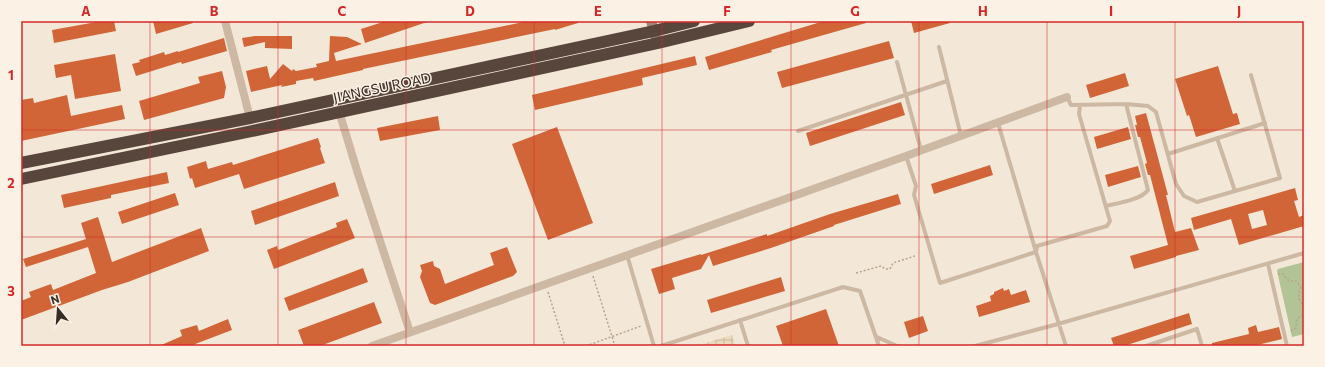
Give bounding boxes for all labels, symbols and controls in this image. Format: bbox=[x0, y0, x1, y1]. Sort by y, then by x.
text: A bbox=[81, 3, 91, 19]
text: B bbox=[210, 3, 219, 19]
text: C bbox=[338, 3, 347, 19]
text: D bbox=[465, 3, 475, 19]
text: E bbox=[594, 3, 602, 19]
text: F bbox=[723, 3, 731, 19]
text: G bbox=[850, 3, 860, 19]
text: H bbox=[978, 3, 988, 19]
text: I bbox=[1109, 3, 1113, 19]
text: J bbox=[1237, 3, 1241, 19]
text: 1 bbox=[8, 67, 14, 83]
street label: JIANGSU ROAD bbox=[331, 68, 433, 106]
text: 2 bbox=[7, 175, 15, 191]
text: 3 bbox=[7, 283, 15, 299]
north arrow bbox=[38, 289, 78, 329]
text: N bbox=[49, 292, 61, 306]

